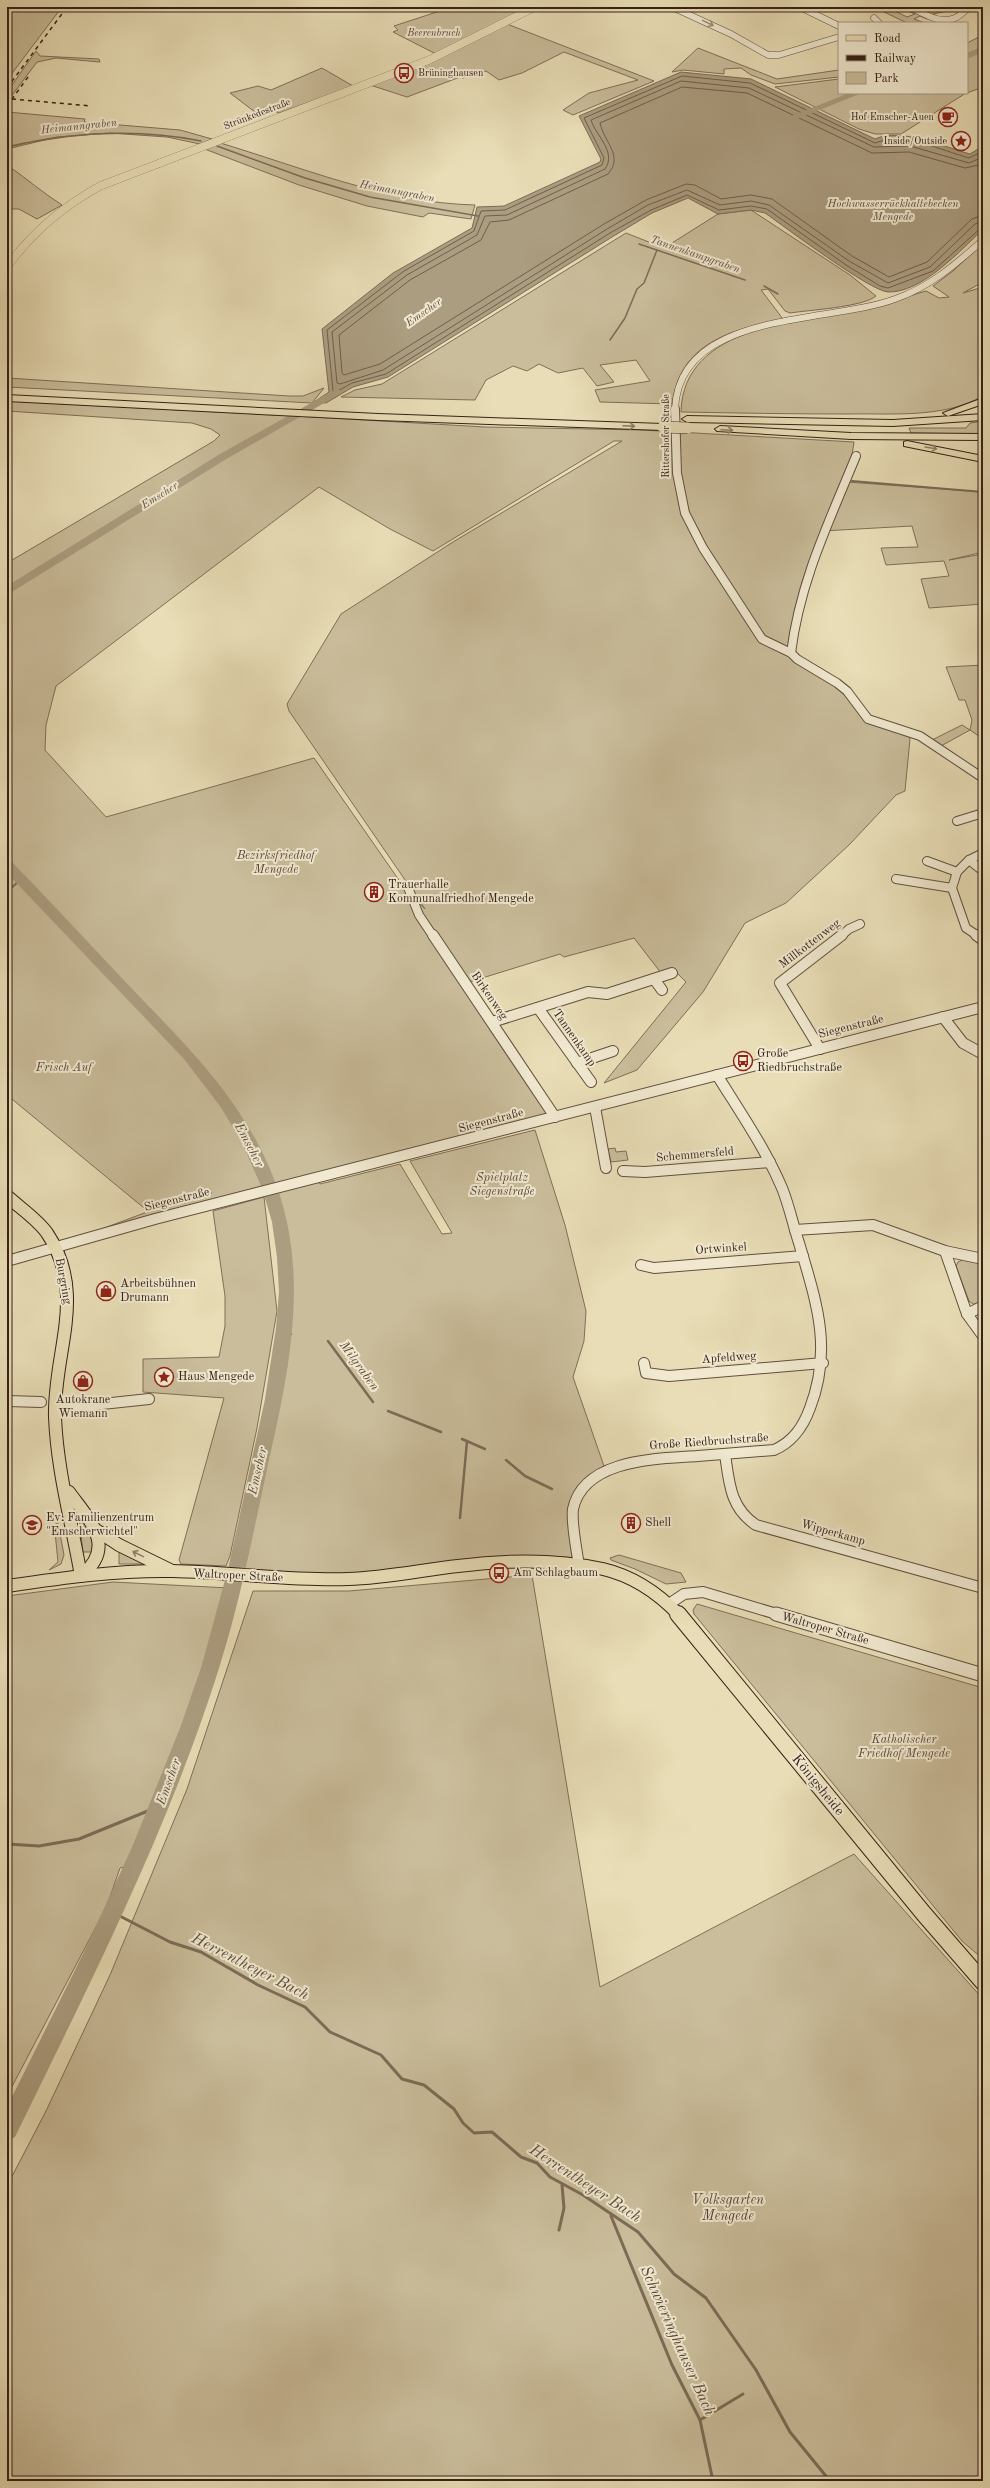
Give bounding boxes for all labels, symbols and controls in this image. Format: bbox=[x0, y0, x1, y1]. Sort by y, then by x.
one-way arrow bbox=[702, 20, 714, 27]
legend bbox=[838, 22, 968, 94]
park label: Beerenbruch bbox=[406, 28, 461, 38]
text: Road bbox=[874, 33, 901, 45]
text: Railway bbox=[874, 53, 917, 65]
bus stop icon: Brüninghausen bbox=[393, 62, 415, 84]
place label: Brüninghausen bbox=[418, 68, 484, 78]
text: Park bbox=[874, 73, 899, 85]
street label: Strünkedestraße bbox=[222, 96, 292, 131]
cafe icon: Hof Emscher-Auen bbox=[937, 106, 959, 128]
place label: Hof Emscher-Auen bbox=[851, 112, 935, 122]
water label: Heimanngraben bbox=[39, 117, 118, 137]
place icon: Inside/Outside bbox=[950, 130, 972, 152]
place label: Inside/Outside bbox=[884, 136, 947, 146]
water label: Heimanngraben bbox=[358, 179, 436, 205]
water label: Hochwasserrückhaltebecken Mengede bbox=[827, 199, 959, 223]
water label: Tannenkampgraben bbox=[649, 234, 742, 276]
water label: Emscher bbox=[403, 297, 444, 330]
street label: Rittershofer Straße bbox=[661, 394, 671, 478]
one-way arrow bbox=[622, 422, 635, 429]
one-way arrow bbox=[720, 426, 733, 433]
one-way arrow bbox=[924, 444, 937, 452]
water label: Emscher bbox=[139, 480, 180, 512]
park label: Bezirksfriedhof Mengede bbox=[236, 850, 317, 876]
place label: Trauerhalle Kommunalfriedhof Mengede bbox=[388, 879, 534, 905]
building icon: Trauerhalle Kommunalfriedhof Mengede bbox=[363, 881, 385, 903]
street label: Millkottenweg bbox=[777, 917, 843, 971]
street label: Birkenweg bbox=[469, 970, 510, 1023]
street label: Tannenkamp bbox=[550, 1007, 598, 1069]
street label: Siegenstraße bbox=[817, 1013, 885, 1041]
place label: Große Riedbruchstraße bbox=[757, 1048, 842, 1074]
bus stop icon: Große Riedbruchstraße bbox=[732, 1050, 754, 1072]
park label: Frisch Auf bbox=[35, 1062, 94, 1074]
street label: Siegenstraße bbox=[457, 1106, 525, 1135]
water label: Emscher bbox=[231, 1120, 266, 1170]
street label: Schemmersfeld bbox=[655, 1146, 735, 1164]
park label: Spielplatz Siegenstraße bbox=[469, 1172, 535, 1198]
street label: Siegenstraße bbox=[143, 1186, 211, 1214]
street label: Ortwinkel bbox=[695, 1241, 747, 1257]
street label: Burgring bbox=[53, 1257, 73, 1306]
place label: Arbeitsbühnen Drumann bbox=[120, 1278, 196, 1304]
shop icon: Arbeitsbühnen Drumann bbox=[95, 1280, 117, 1302]
water label: Milgraben bbox=[336, 1338, 381, 1394]
street label: Apfeldweg bbox=[701, 1350, 757, 1366]
place icon: Haus Mengede bbox=[153, 1366, 175, 1388]
shop icon: Autokrane Wiemann bbox=[72, 1370, 94, 1392]
place label: Haus Mengede bbox=[178, 1371, 255, 1383]
place label: Autokrane Wiemann bbox=[56, 1394, 111, 1420]
street label: Große Riedbruchstraße bbox=[649, 1432, 770, 1452]
water label: Emscher bbox=[246, 1446, 270, 1497]
place label: Ev. Familienzentrum "Emscherwichtel" bbox=[46, 1512, 155, 1538]
building icon: Shell bbox=[620, 1512, 642, 1534]
school or university icon: Ev. Familienzentrum "Emscherwichtel" bbox=[21, 1514, 43, 1536]
place label: Shell bbox=[645, 1517, 671, 1529]
street label: Wipperkamp bbox=[799, 1518, 867, 1548]
one-way arrow bbox=[132, 1550, 144, 1557]
bus stop icon: Am Schlagbaum bbox=[488, 1562, 510, 1584]
place label: Am Schlagbaum bbox=[513, 1567, 598, 1579]
street label: Waltroper Straße bbox=[193, 1568, 284, 1584]
street label: Waltroper Straße bbox=[780, 1611, 871, 1647]
park label: Katholischer Friedhof Mengede bbox=[857, 1734, 950, 1760]
street label: Königsheide bbox=[789, 1752, 847, 1818]
water label: Emscher bbox=[154, 1757, 183, 1808]
water label: Herrentheyer Bach bbox=[188, 1930, 311, 2004]
water label: Herrentheyer Bach bbox=[526, 2142, 644, 2226]
park label: Volksgarten Mengede bbox=[692, 2193, 764, 2224]
water label: Schwieringhauser Bach bbox=[637, 2264, 717, 2418]

